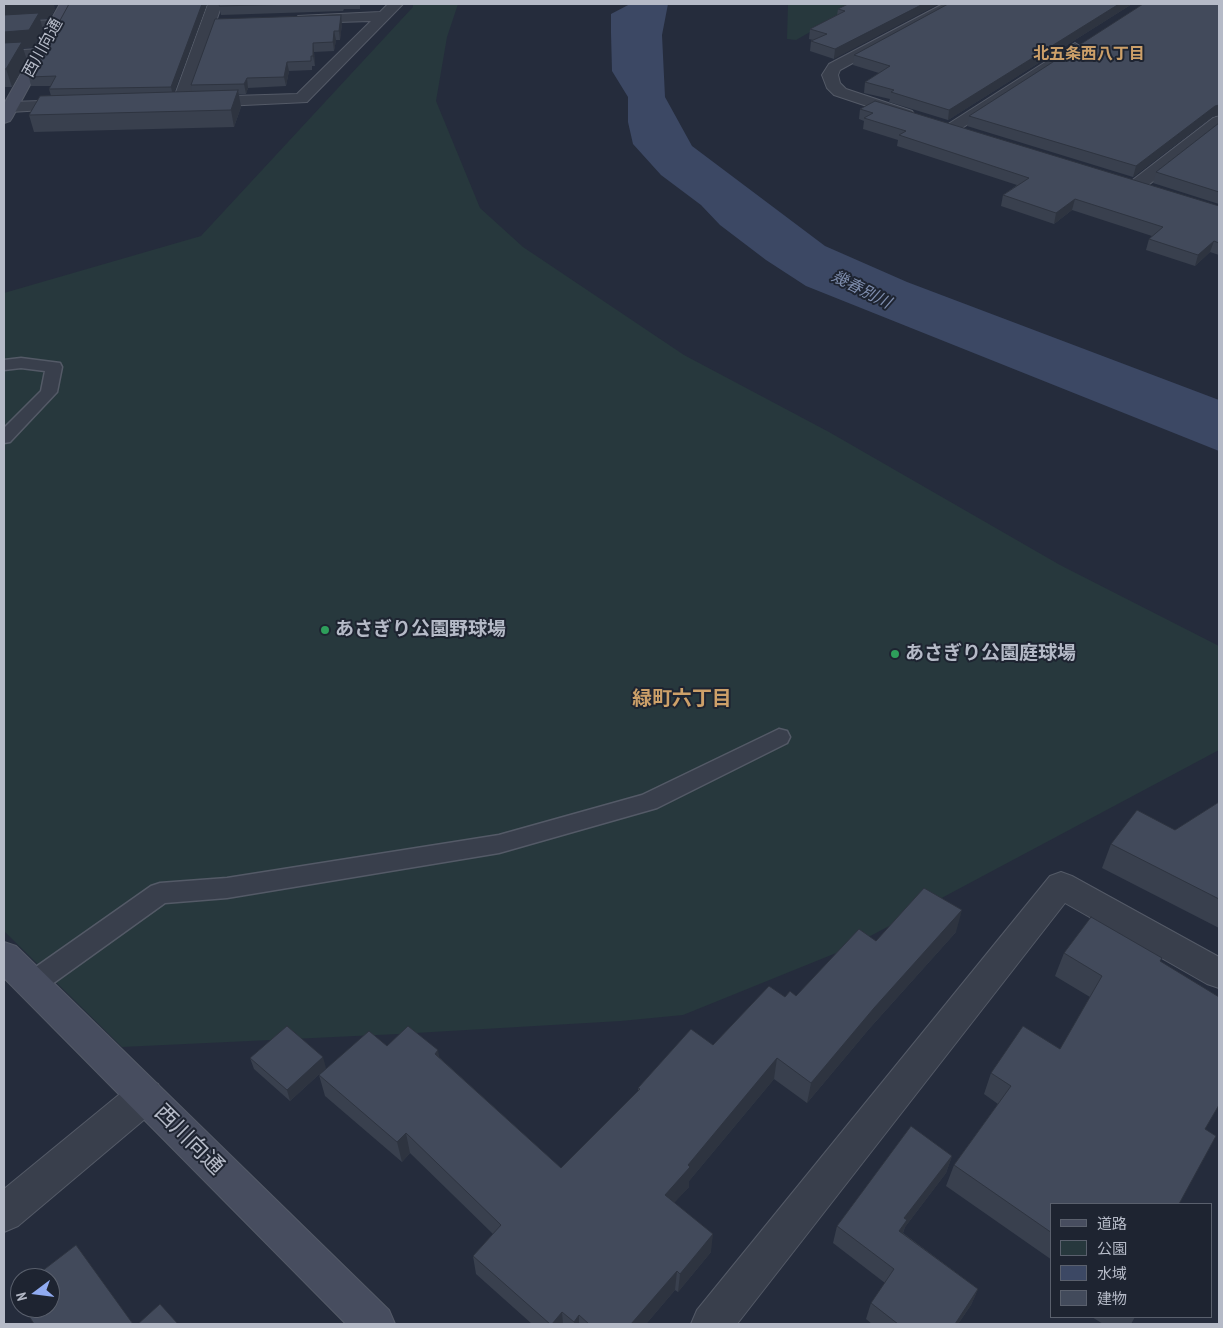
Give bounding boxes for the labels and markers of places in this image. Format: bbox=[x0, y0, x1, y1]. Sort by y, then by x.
place label: あさぎり公園野球場 bbox=[335, 619, 506, 641]
marker: あさぎり公園野球場 bbox=[319, 624, 331, 636]
place label: あさぎり公園庭球場 bbox=[905, 643, 1076, 665]
marker: あさぎり公園庭球場 bbox=[889, 648, 901, 660]

